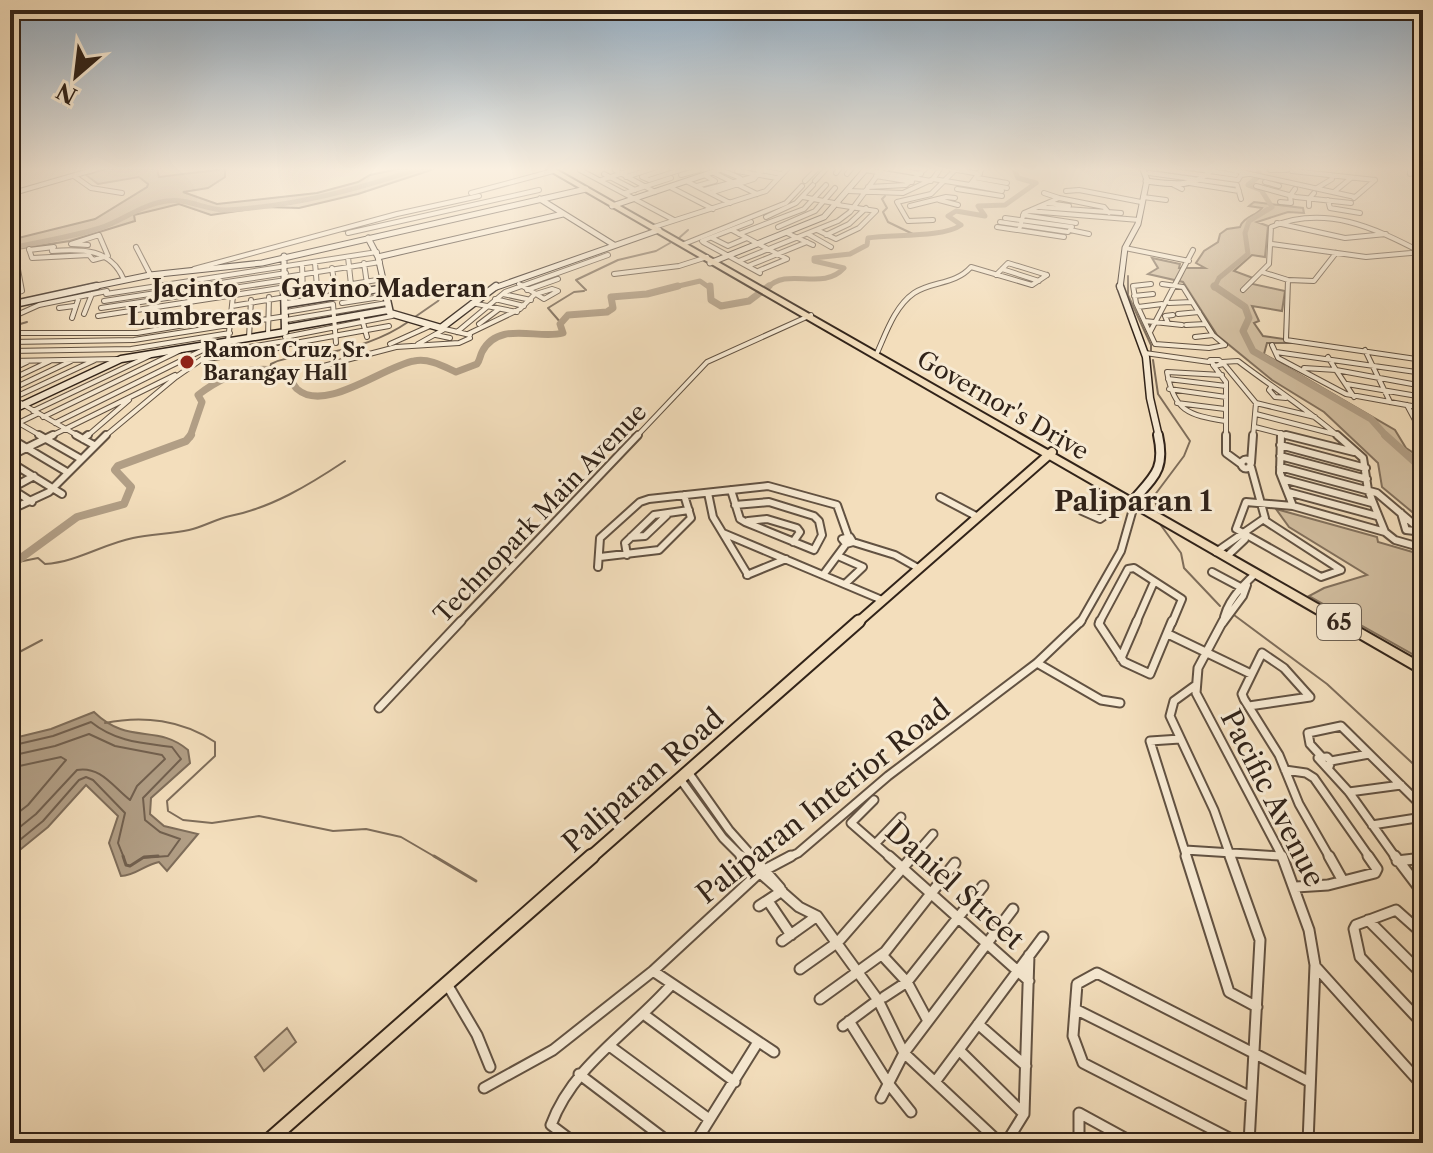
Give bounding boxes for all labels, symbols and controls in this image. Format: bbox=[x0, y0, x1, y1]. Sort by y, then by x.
north arrow bbox=[36, 36, 116, 116]
text: N bbox=[52, 77, 82, 110]
district label: Jacinto Lumbreras bbox=[128, 274, 262, 331]
district label: Gavino Maderan bbox=[281, 274, 488, 303]
place label: Ramon Cruz, Sr. Barangay Hall bbox=[203, 338, 370, 385]
street label: Governor's Drive bbox=[912, 344, 1094, 466]
marker: Ramon Cruz, Sr. Barangay Hall bbox=[178, 353, 196, 371]
street label: Technopark Main Avenue bbox=[428, 397, 652, 629]
district label: Paliparan 1 bbox=[1054, 484, 1212, 518]
road number: 65 bbox=[1317, 604, 1361, 640]
street label: Paliparan Interior Road bbox=[690, 691, 956, 911]
street label: Paliparan Road bbox=[555, 701, 731, 859]
street label: Pacific Avenue bbox=[1214, 704, 1332, 892]
street label: Daniel Street bbox=[879, 814, 1031, 956]

